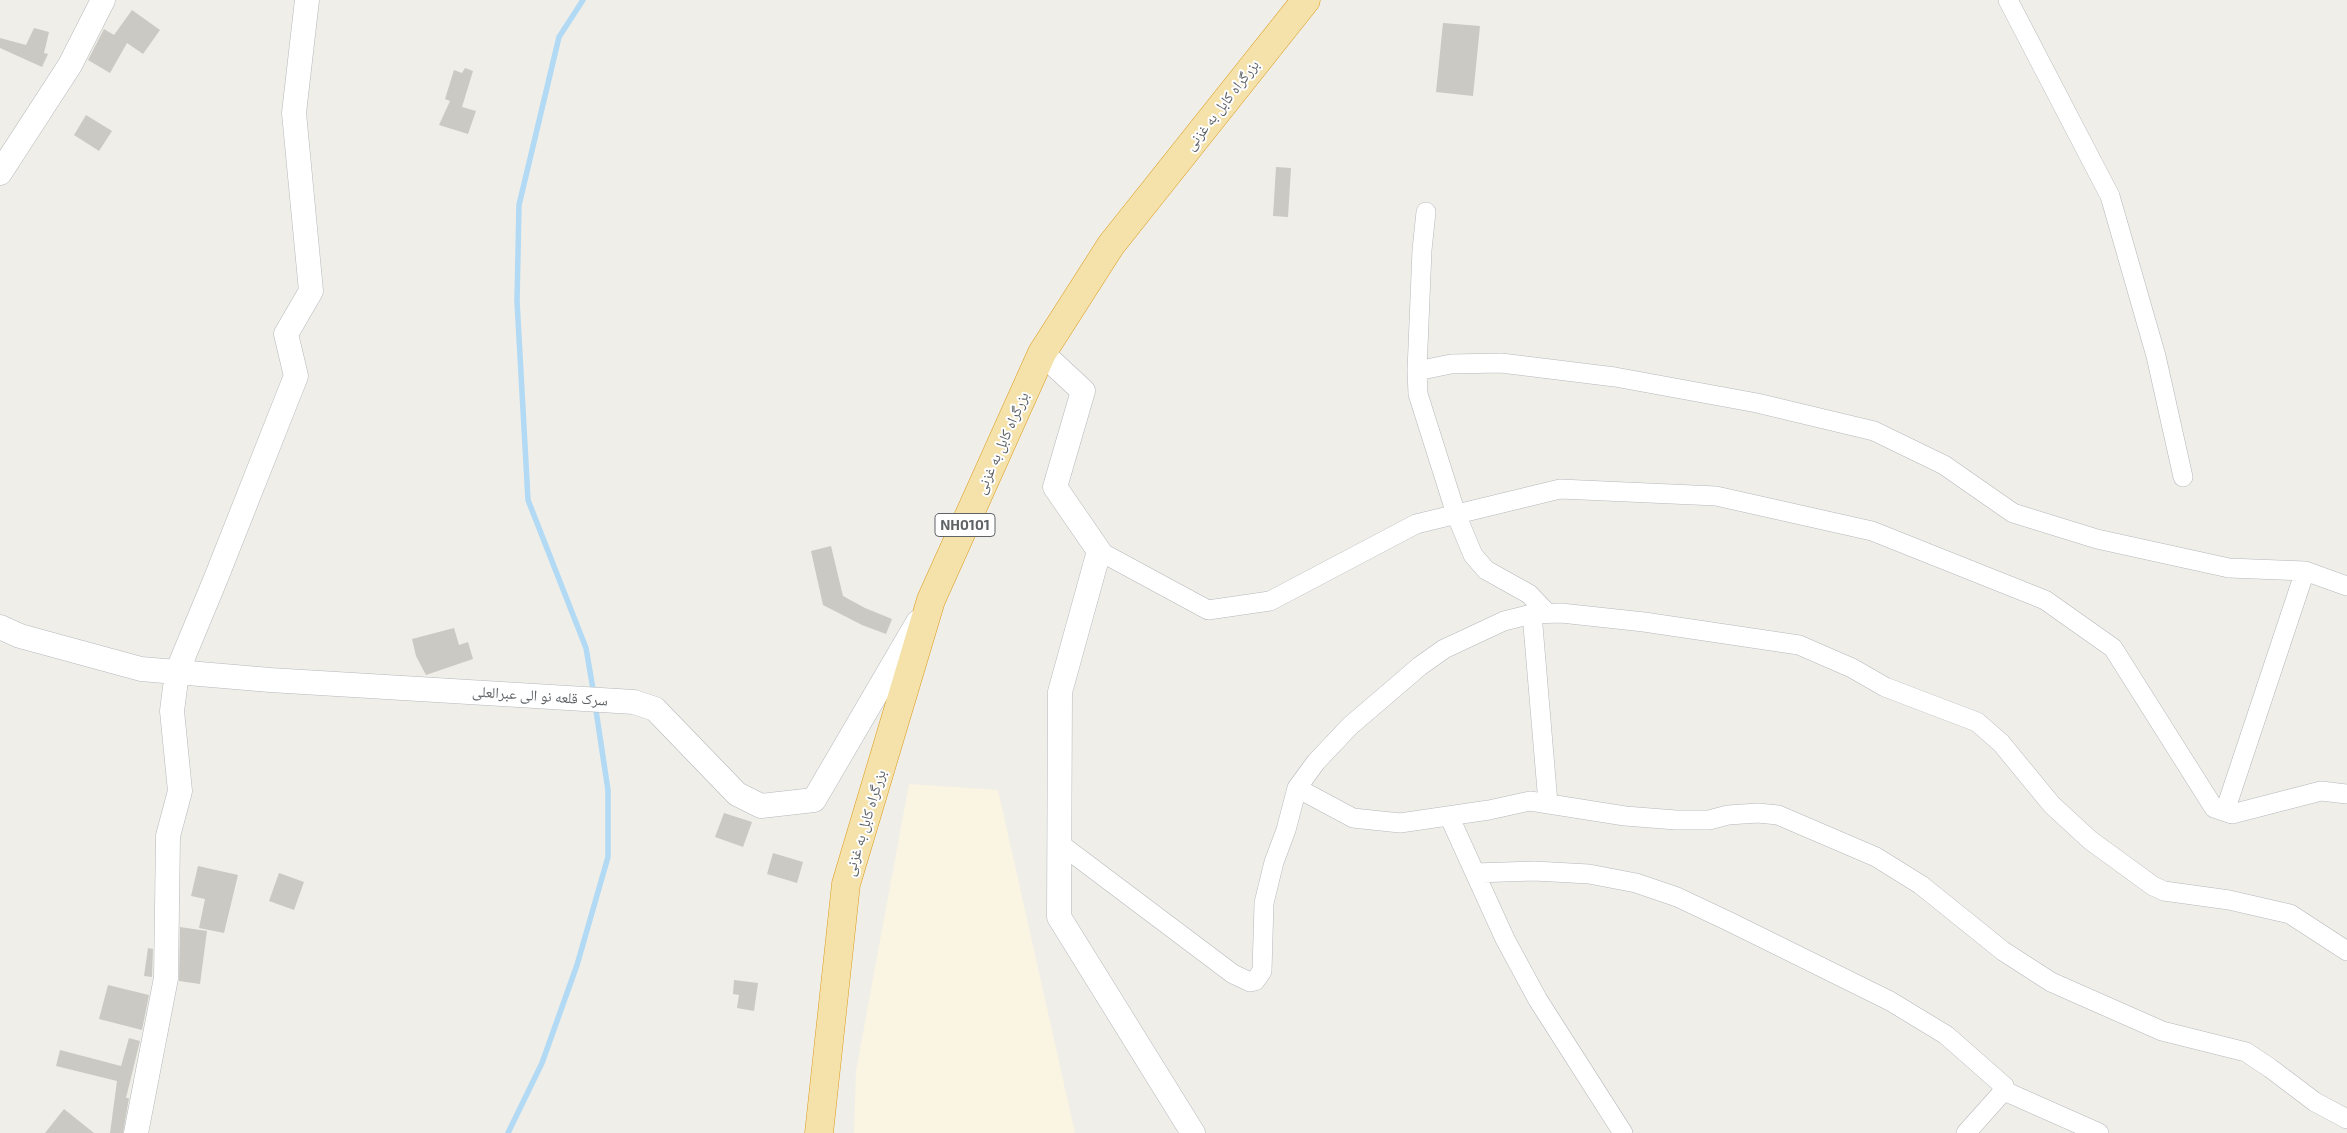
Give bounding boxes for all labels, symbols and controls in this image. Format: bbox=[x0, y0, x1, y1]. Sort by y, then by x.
street label: بزرگراه کابل به غزنی bbox=[1181, 56, 1263, 154]
street label: بزرگراه کابل به غزنی bbox=[971, 389, 1033, 497]
road number: NH0101 bbox=[935, 514, 995, 536]
street label: سرک قلعه نو الی عبرالعلی bbox=[471, 682, 609, 710]
street label: بزرگراه کابل به غزنی bbox=[840, 768, 890, 878]

